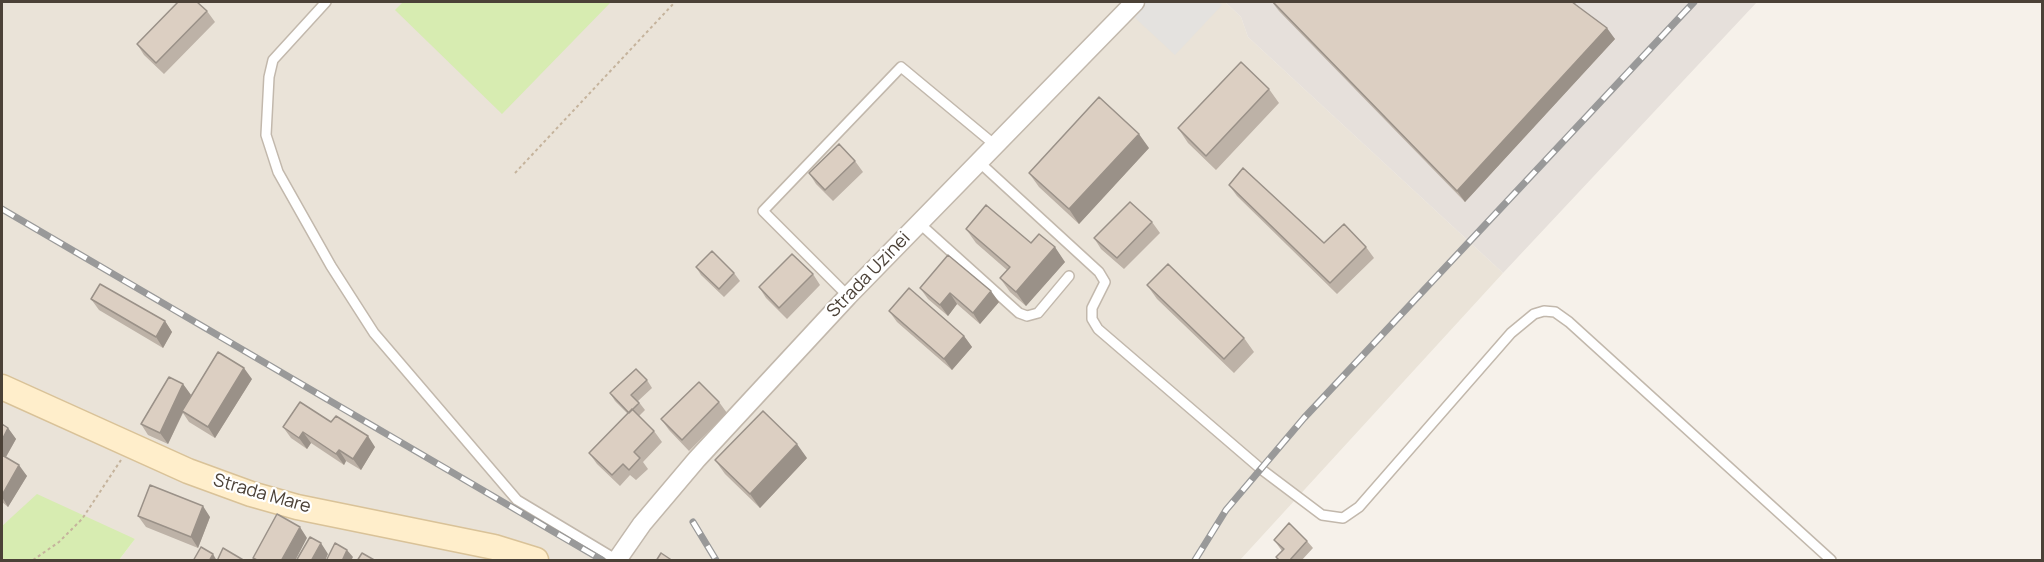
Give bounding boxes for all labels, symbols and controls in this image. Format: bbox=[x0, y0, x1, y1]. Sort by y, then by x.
street label: Strada Uzinei bbox=[823, 228, 915, 322]
street label: Strada Mare bbox=[211, 470, 313, 518]

